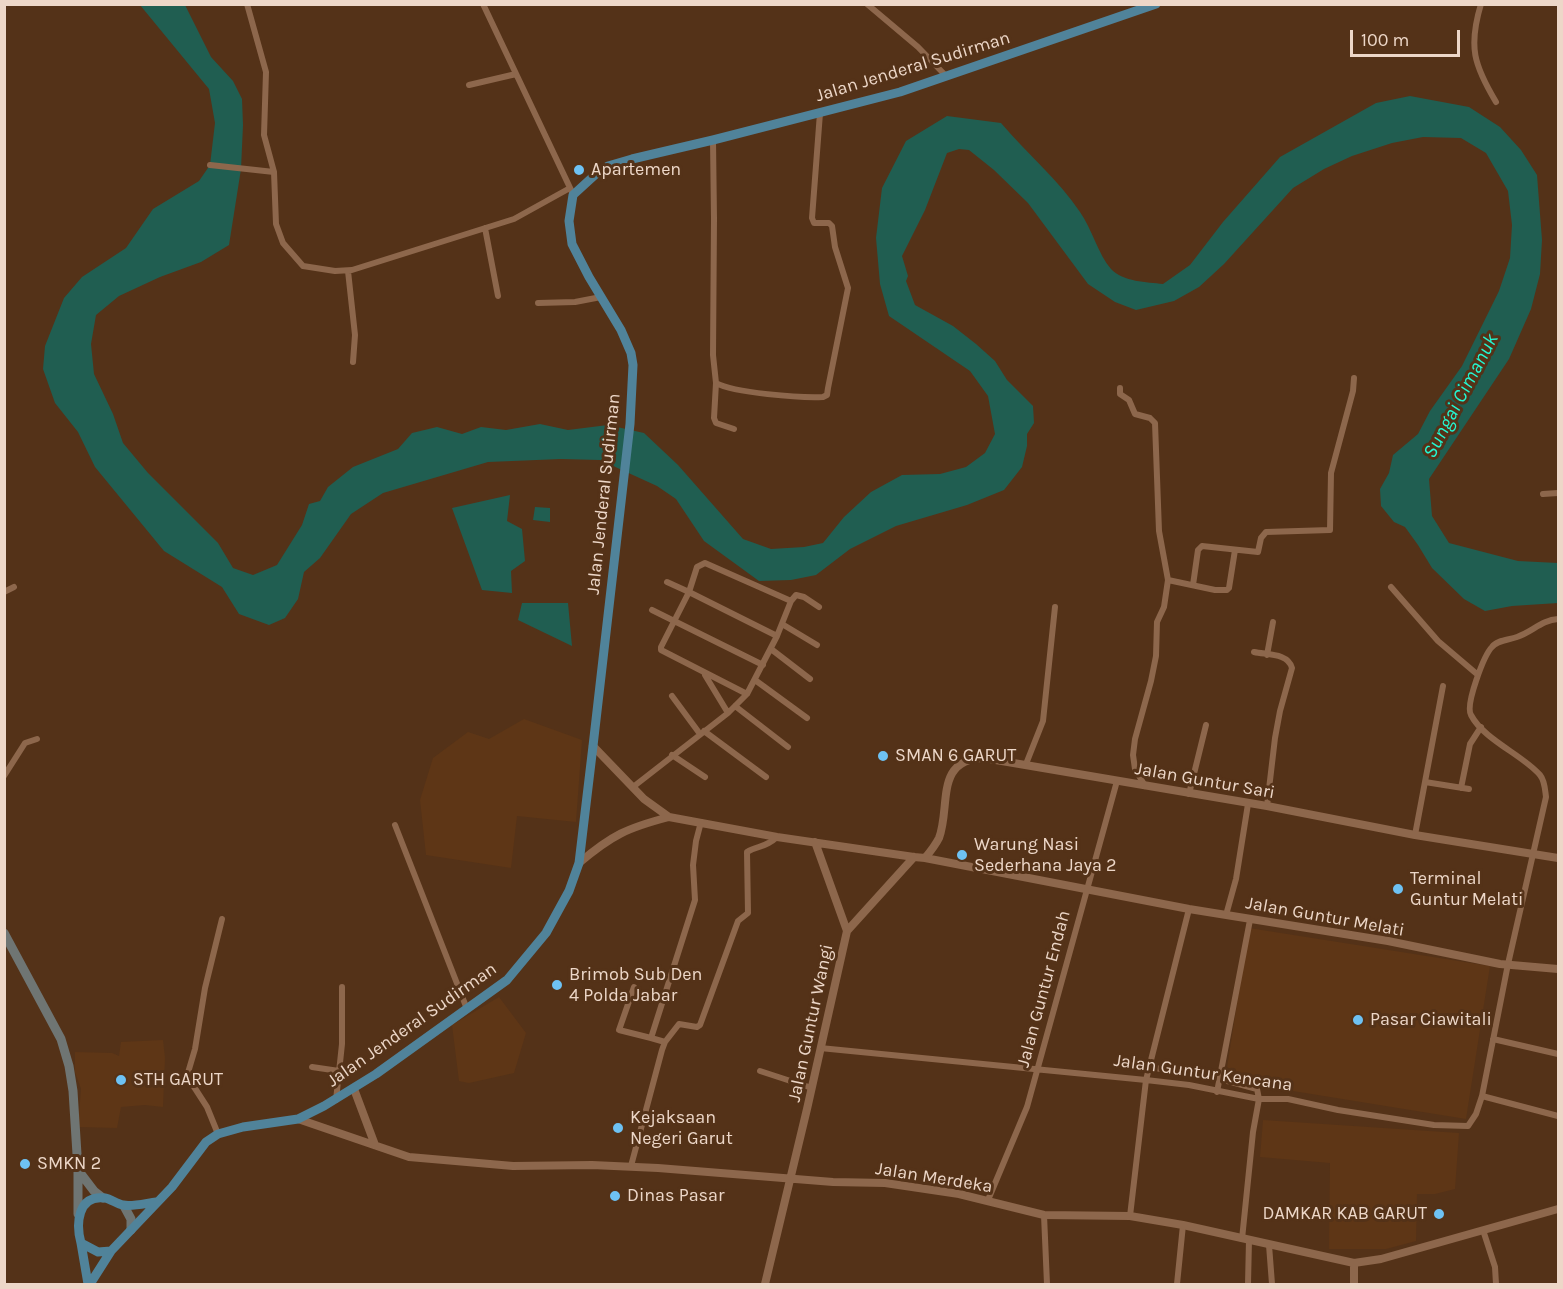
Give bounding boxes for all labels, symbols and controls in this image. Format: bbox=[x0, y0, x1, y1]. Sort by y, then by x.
scale bar bbox=[1353, 18, 1462, 56]
street label: Jalan Jenderal Sudirman bbox=[813, 27, 1013, 107]
text: 100 m bbox=[1361, 29, 1409, 51]
place label: Apartemen bbox=[591, 159, 681, 181]
marker: Apartemen bbox=[572, 163, 586, 177]
water label: Sungai Cimanuk bbox=[1418, 330, 1504, 462]
street label: Jalan Jenderal Sudirman bbox=[583, 392, 625, 596]
place label: SMAN 6 GARUT bbox=[895, 745, 1016, 767]
marker: SMAN 6 GARUT bbox=[876, 749, 890, 763]
street label: Jalan Guntur Sari bbox=[1133, 758, 1277, 804]
place label: Warung Nasi Sederhana Jaya 2 bbox=[974, 834, 1117, 876]
marker: Warung Nasi Sederhana Jaya 2 bbox=[955, 848, 969, 862]
place label: Terminal Guntur Melati bbox=[1410, 868, 1523, 910]
marker: Terminal Guntur Melati bbox=[1391, 882, 1405, 896]
street label: Jalan Guntur Melati bbox=[1244, 892, 1406, 942]
street label: Jalan Guntur Endah bbox=[1013, 908, 1075, 1070]
street label: Jalan Guntur Wangi bbox=[784, 942, 838, 1104]
street label: Jalan Jenderal Sudirman bbox=[323, 958, 501, 1092]
place label: Brimob Sub Den 4 Polda Jabar bbox=[569, 964, 702, 1006]
marker: Brimob Sub Den 4 Polda Jabar bbox=[550, 978, 564, 992]
place label: Pasar Ciawitali bbox=[1370, 1009, 1492, 1031]
marker: Pasar Ciawitali bbox=[1351, 1013, 1365, 1027]
street label: Jalan Guntur Kencana bbox=[1112, 1050, 1294, 1096]
place label: STH GARUT bbox=[133, 1069, 223, 1091]
marker: STH GARUT bbox=[114, 1073, 128, 1087]
place label: Kejaksaan Negeri Garut bbox=[630, 1107, 733, 1150]
marker: Kejaksaan Negeri Garut bbox=[611, 1121, 625, 1135]
place label: SMKN 2 bbox=[37, 1153, 101, 1175]
marker: SMKN 2 bbox=[18, 1157, 32, 1171]
street label: Jalan Merdeka bbox=[874, 1158, 994, 1198]
place label: Dinas Pasar bbox=[627, 1185, 724, 1207]
marker: Dinas Pasar bbox=[608, 1189, 622, 1203]
place label: DAMKAR KAB GARUT bbox=[1262, 1203, 1427, 1225]
marker: DAMKAR KAB GARUT bbox=[1432, 1207, 1446, 1221]

